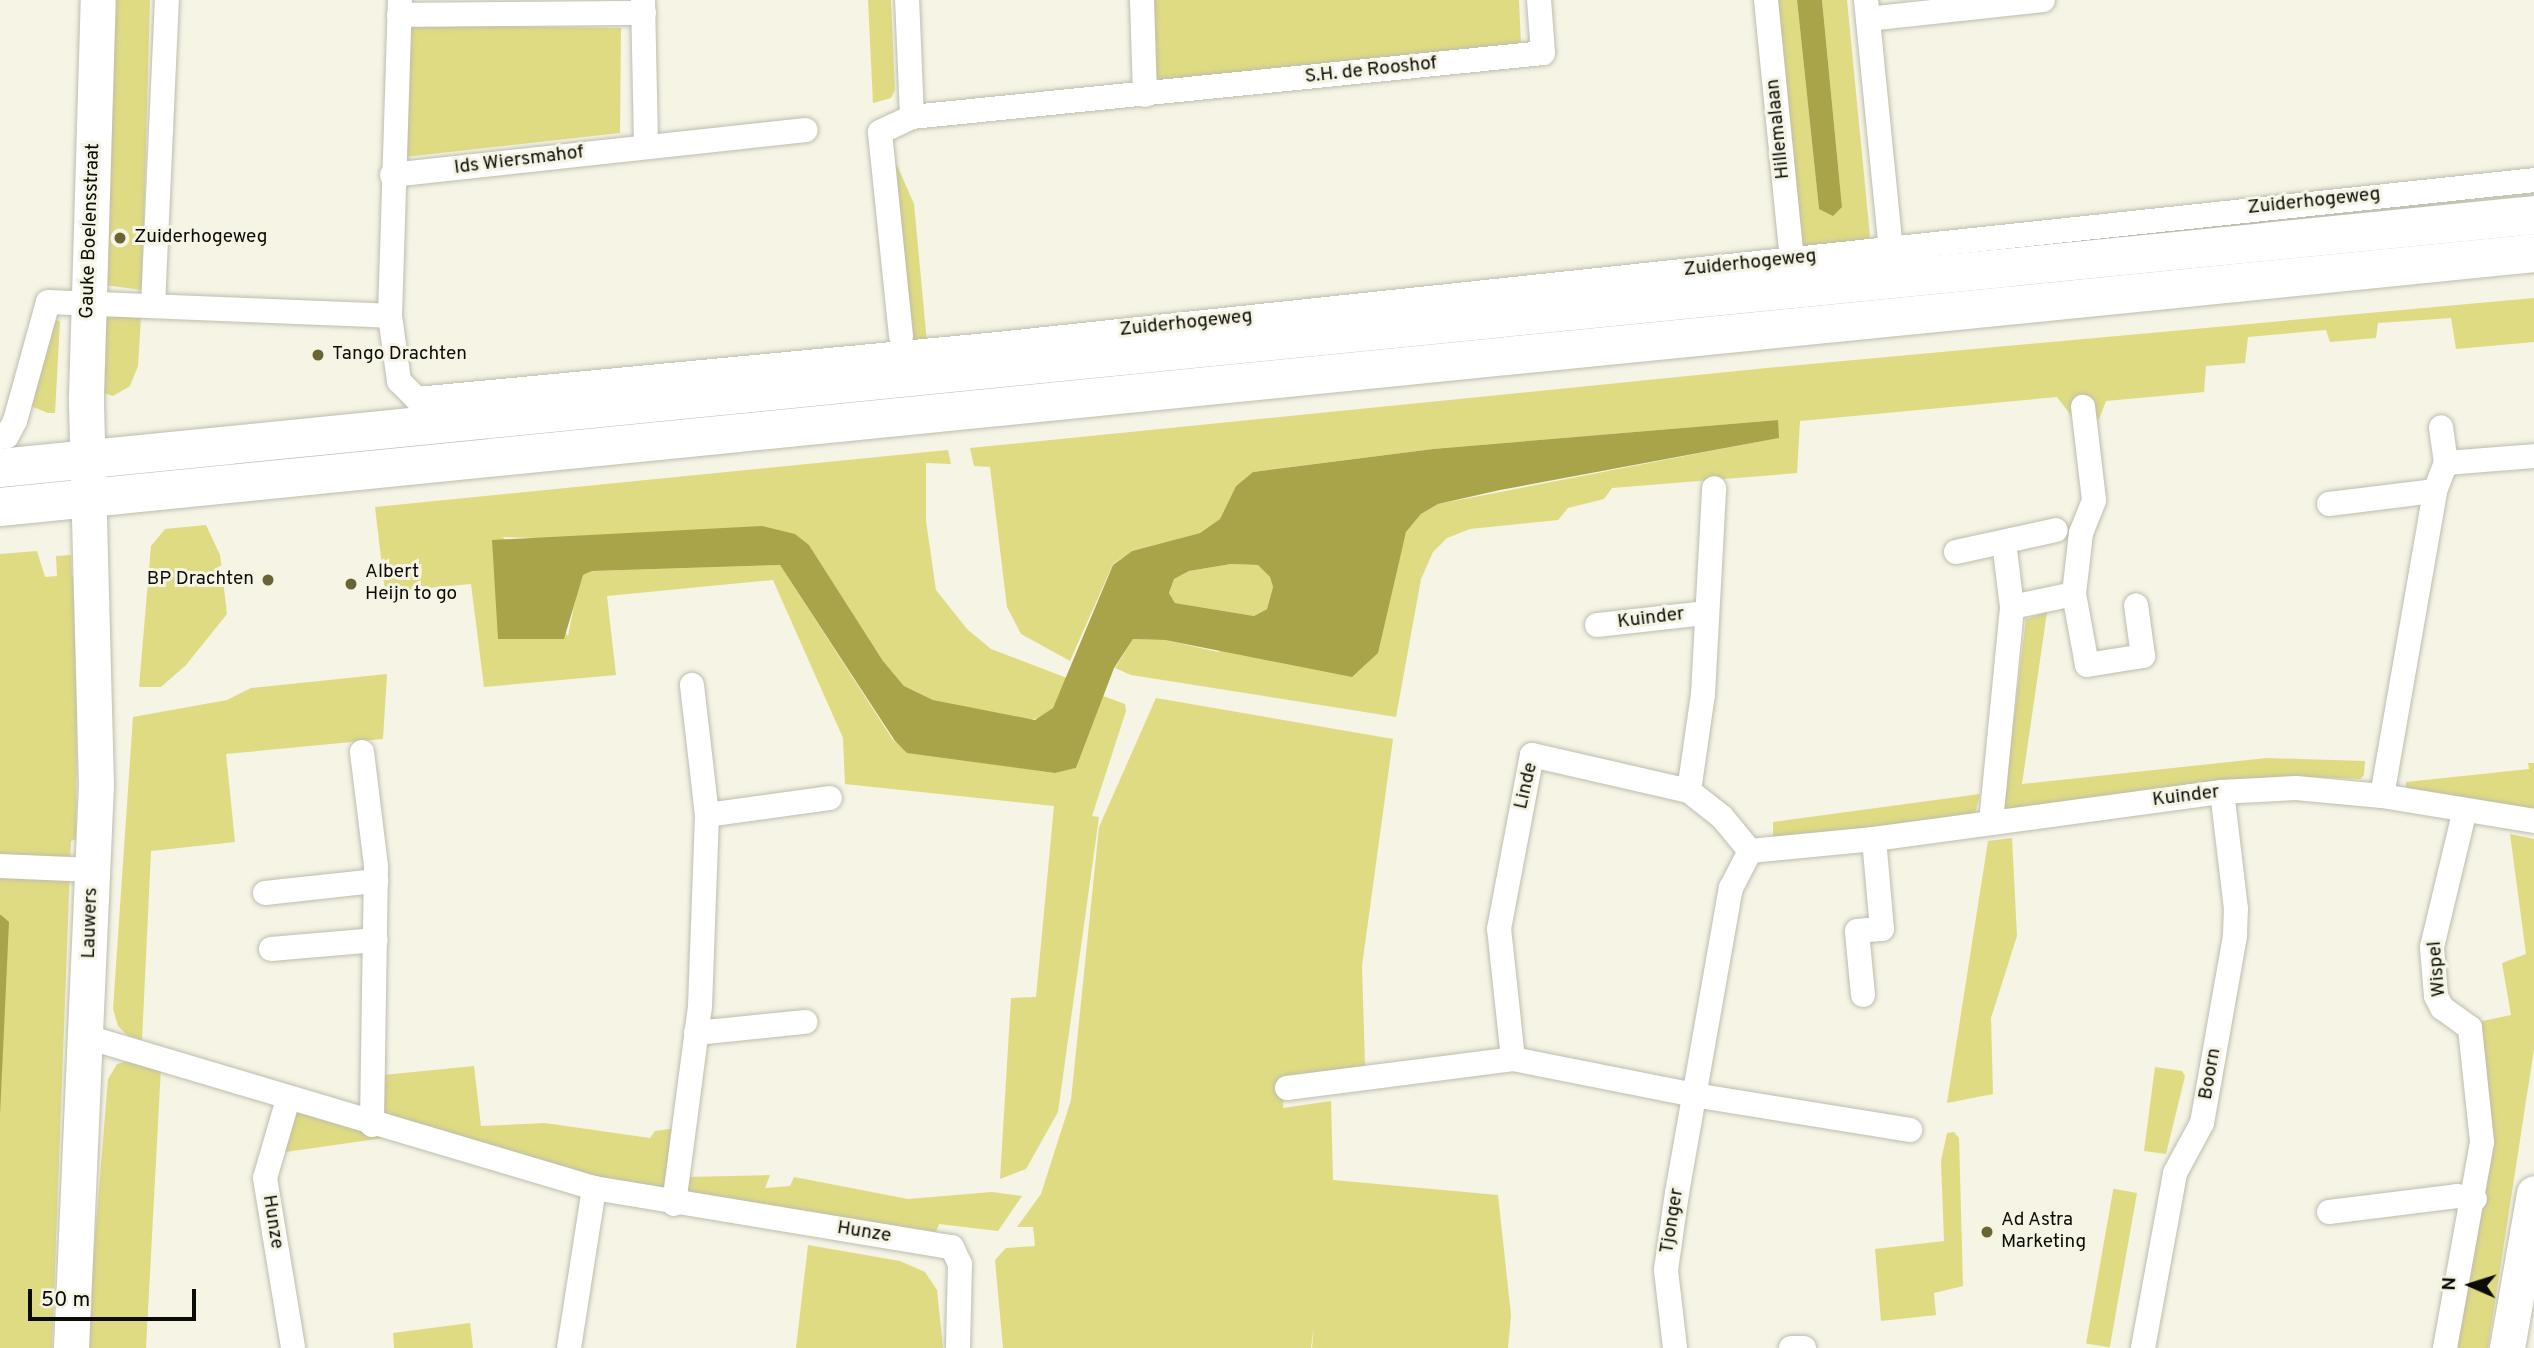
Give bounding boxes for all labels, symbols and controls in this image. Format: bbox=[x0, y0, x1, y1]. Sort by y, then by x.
street label: S.H. de Rooshof bbox=[1304, 53, 1438, 89]
street label: Hillemalaan bbox=[1762, 78, 1796, 180]
street label: Ids Wiersmahof bbox=[453, 142, 585, 180]
street label: Gauke Boelensstraat bbox=[77, 143, 105, 319]
street label: Zuiderhogeweg bbox=[2247, 184, 2381, 220]
place label: Zuiderhogeweg bbox=[134, 227, 267, 249]
marker: Zuiderhogeweg bbox=[112, 230, 128, 246]
street label: Zuiderhogeweg bbox=[1683, 246, 1817, 282]
street label: Zuiderhogeweg bbox=[1119, 306, 1253, 342]
place label: Tango Drachten bbox=[332, 344, 467, 366]
marker: Tango Drachten bbox=[310, 347, 326, 363]
place label: Albert Heijn to go bbox=[365, 562, 457, 606]
place label: BP Drachten bbox=[147, 569, 254, 591]
marker: BP Drachten bbox=[260, 572, 276, 588]
marker: Albert Heijn to go bbox=[343, 576, 359, 592]
street label: Kuinder bbox=[1616, 604, 1686, 634]
street label: Linde bbox=[1511, 760, 1543, 812]
street label: Kuinder bbox=[2151, 782, 2221, 812]
street label: Lauwers bbox=[78, 887, 104, 959]
street label: Wispel bbox=[2424, 940, 2452, 998]
street label: Boorn bbox=[2195, 1046, 2227, 1102]
street label: Tjonger bbox=[1657, 1187, 1689, 1255]
street label: Hunze bbox=[256, 1193, 288, 1251]
place label: Ad Astra Marketing bbox=[2001, 1210, 2086, 1254]
street label: Hunze bbox=[835, 1217, 893, 1249]
marker: Ad Astra Marketing bbox=[1979, 1224, 1995, 1240]
north arrow bbox=[2436, 1250, 2506, 1320]
scale bar bbox=[32, 1274, 200, 1318]
text: N bbox=[2438, 1276, 2462, 1291]
text: 50 m bbox=[41, 1287, 90, 1314]

